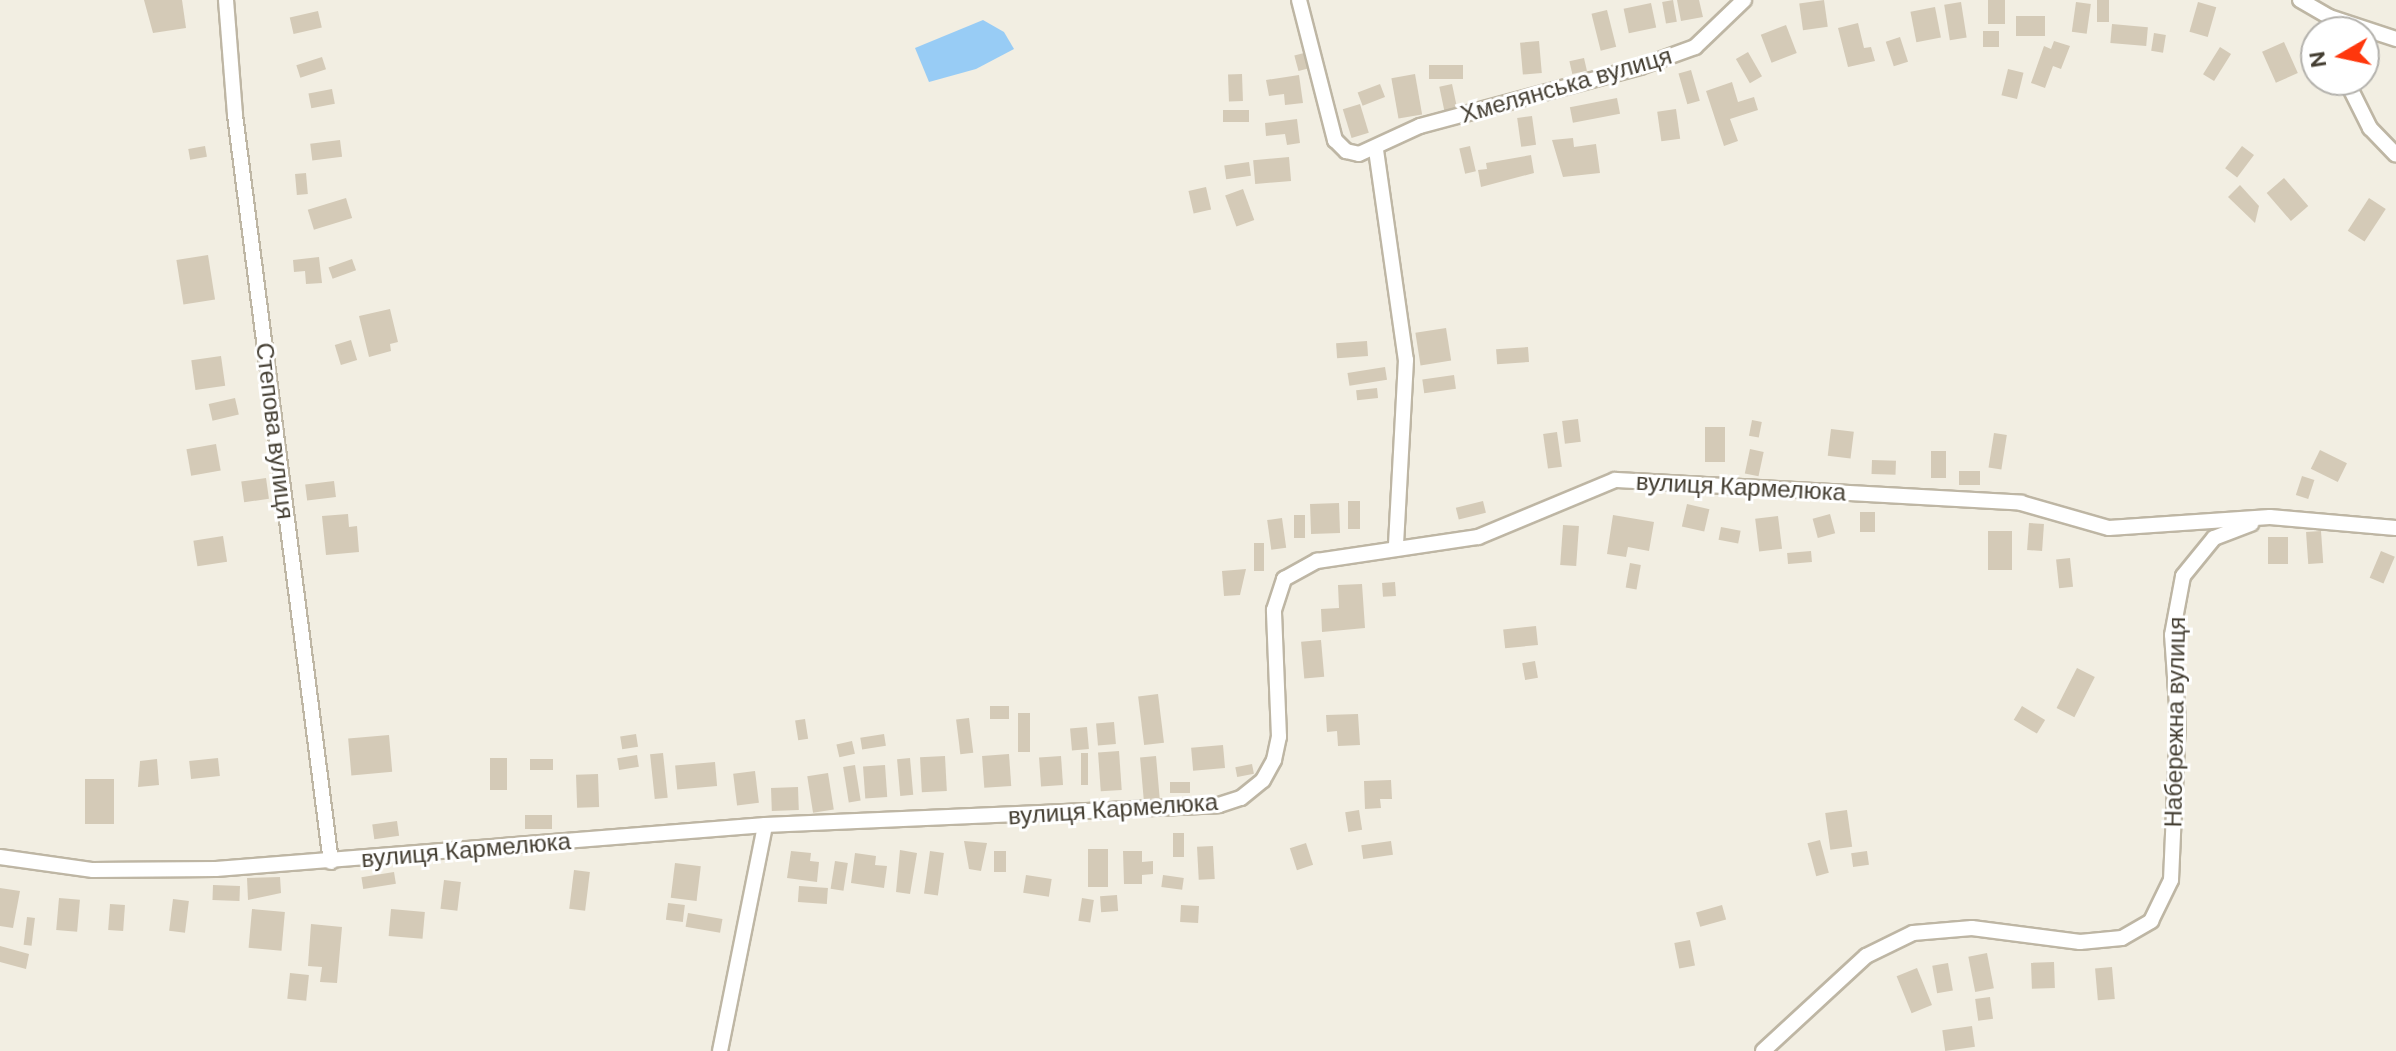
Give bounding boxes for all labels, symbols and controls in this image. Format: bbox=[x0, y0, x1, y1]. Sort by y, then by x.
north arrow bbox=[2300, 16, 2380, 96]
street label: Хмелянська вулиця bbox=[1457, 41, 1675, 129]
text: N bbox=[2302, 49, 2333, 70]
street label: Степова вулиця bbox=[250, 341, 300, 521]
street label: вулиця Кармелюка bbox=[1635, 467, 1847, 507]
street label: Набережна вулиця bbox=[2159, 616, 2191, 828]
street label: вулиця Кармелюка bbox=[1007, 787, 1219, 831]
street label: вулиця Кармелюка bbox=[360, 826, 572, 874]

